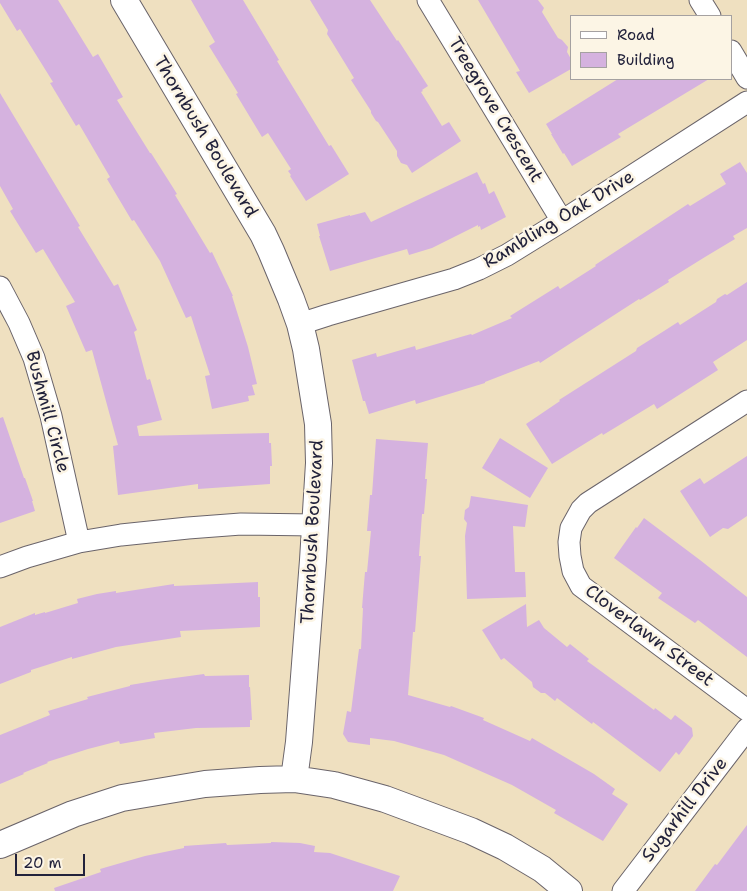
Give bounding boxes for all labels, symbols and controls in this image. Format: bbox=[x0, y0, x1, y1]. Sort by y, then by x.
legend bbox=[570, 15, 732, 80]
text: Road bbox=[617, 25, 655, 45]
street label: Treegrove Crescent bbox=[443, 33, 547, 187]
text: Building bbox=[617, 50, 674, 70]
street label: Thornbush Boulevard bbox=[148, 52, 262, 222]
street label: Rambling Oak Drive bbox=[480, 166, 638, 274]
street label: Bushmill Circle bbox=[20, 349, 74, 475]
street label: Thornbush Boulevard bbox=[297, 439, 329, 625]
street label: Cloverlawn Street bbox=[580, 581, 718, 691]
street label: Sugarhill Drive bbox=[637, 753, 733, 867]
scale bar bbox=[18, 844, 88, 876]
text: 20 m bbox=[23, 853, 62, 873]

